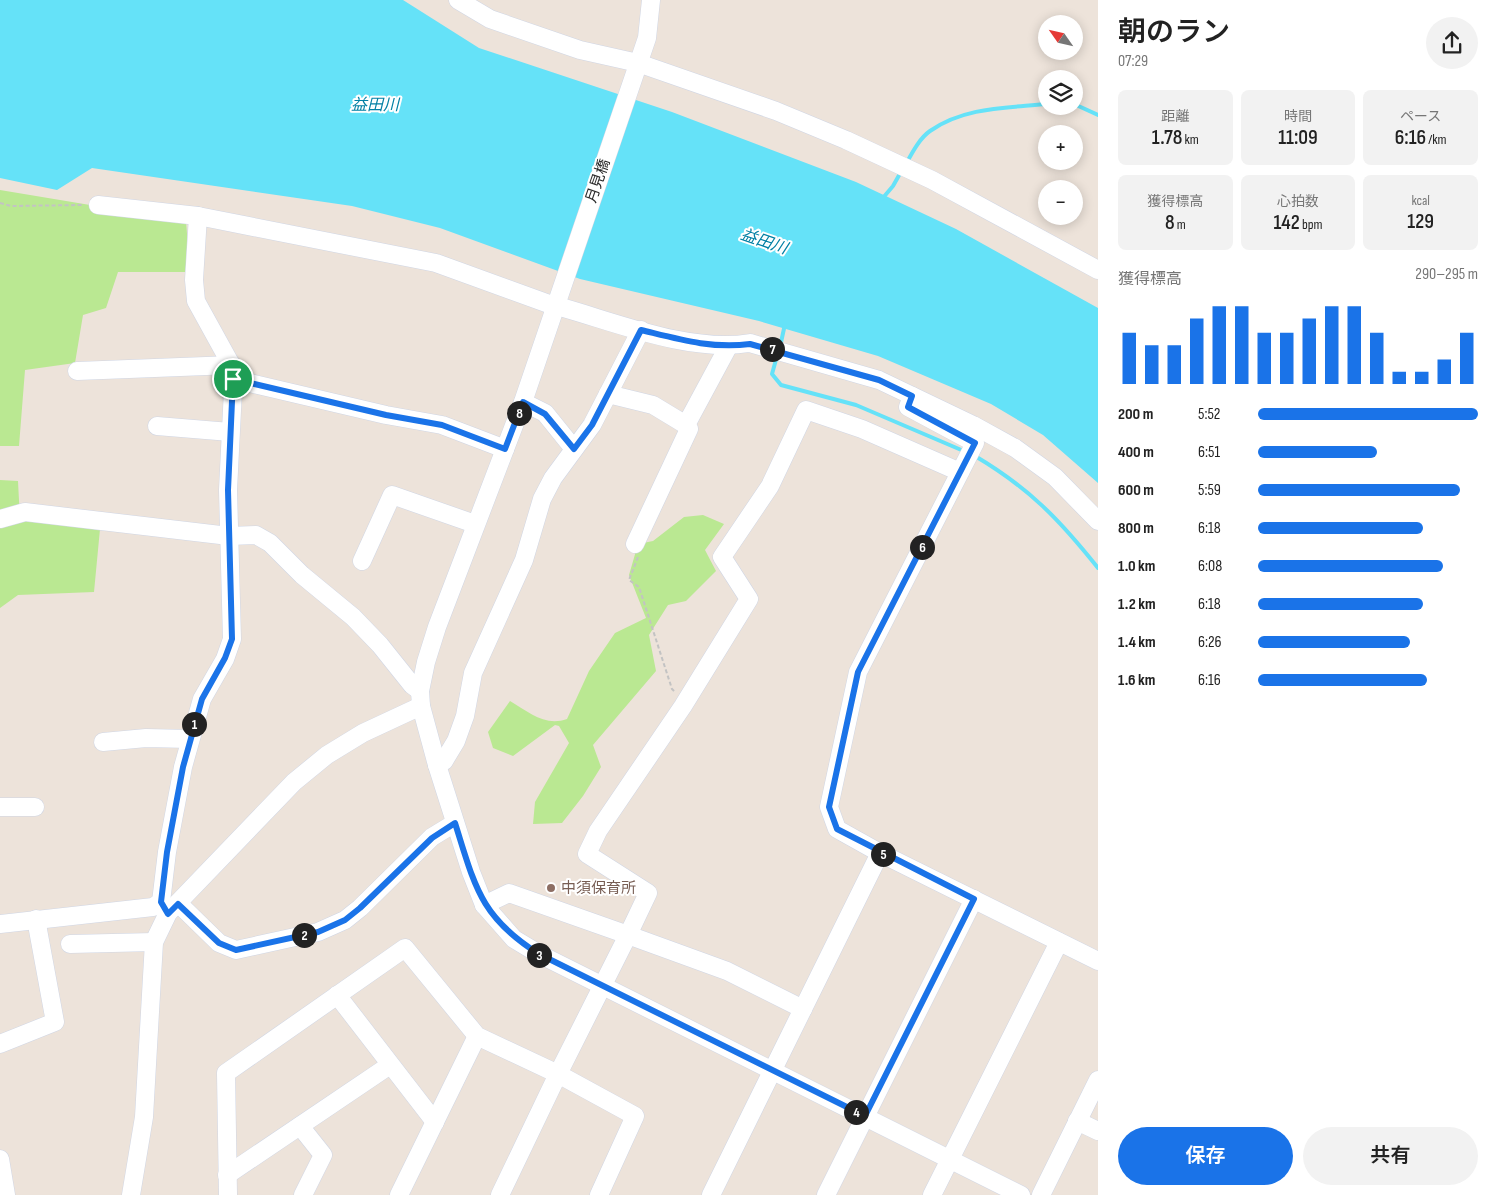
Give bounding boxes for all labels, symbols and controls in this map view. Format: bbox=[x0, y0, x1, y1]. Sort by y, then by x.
north arrow bbox=[1038, 15, 1082, 60]
map controls bbox=[1038, 15, 1083, 225]
text: 朝のラン bbox=[1118, 16, 1230, 49]
button: share bbox=[1426, 17, 1478, 69]
text: 07:29 bbox=[1118, 52, 1148, 71]
button: layers bbox=[1038, 70, 1083, 115]
water label: 益田川 bbox=[351, 96, 401, 115]
text: 距離 bbox=[1161, 108, 1189, 125]
text: 時間 bbox=[1284, 108, 1312, 125]
text: ペース bbox=[1400, 108, 1441, 125]
button: + bbox=[1038, 125, 1083, 170]
text: 1.78 bbox=[1152, 125, 1182, 150]
text: 11:09 bbox=[1278, 125, 1318, 150]
text: 6:16 bbox=[1395, 125, 1426, 150]
text: km bbox=[1182, 131, 1199, 148]
text: /km bbox=[1426, 131, 1447, 148]
street label: 月見橋 bbox=[582, 157, 614, 205]
button: − bbox=[1038, 180, 1083, 225]
text: kcal bbox=[1411, 192, 1430, 209]
text: 獲得標高 bbox=[1147, 193, 1203, 210]
text: 心拍数 bbox=[1277, 193, 1319, 210]
text: 129 bbox=[1407, 209, 1434, 234]
text: 8 bbox=[1165, 210, 1175, 235]
text: 142 bbox=[1273, 210, 1300, 235]
text: m bbox=[1175, 216, 1186, 233]
text: bpm bbox=[1300, 216, 1323, 233]
water label: 益田川 bbox=[738, 225, 792, 259]
text: 290–295 m bbox=[1415, 265, 1478, 284]
text: 獲得標高 bbox=[1118, 270, 1182, 289]
pin: 7 bbox=[760, 336, 784, 362]
text: 7 bbox=[769, 341, 776, 358]
pin bbox=[212, 358, 254, 400]
icon: arrive bbox=[219, 365, 247, 393]
pin: 8 bbox=[506, 400, 532, 426]
text: 8 bbox=[516, 405, 523, 422]
text: 200 m bbox=[1118, 405, 1153, 424]
text: 5:52 bbox=[1198, 405, 1220, 424]
text: 400 m bbox=[1118, 443, 1154, 462]
text: 6:51 bbox=[1198, 443, 1220, 462]
text: 600 m bbox=[1118, 481, 1154, 500]
text: 5:59 bbox=[1198, 481, 1221, 500]
text: 800 m bbox=[1118, 519, 1154, 538]
text: 6:18 bbox=[1198, 519, 1221, 538]
pin: 6 bbox=[910, 534, 934, 560]
text: 6 bbox=[919, 539, 926, 556]
text: 1.0 km bbox=[1118, 557, 1155, 576]
text: 6:08 bbox=[1198, 557, 1222, 576]
text: 1.2 km bbox=[1118, 595, 1156, 614]
text: 6:18 bbox=[1198, 595, 1221, 614]
text: 1.4 km bbox=[1118, 633, 1156, 652]
text: 6:26 bbox=[1198, 633, 1222, 652]
text: 1.6 km bbox=[1118, 671, 1155, 690]
text: 6:16 bbox=[1198, 671, 1221, 690]
pin: 1 bbox=[182, 712, 206, 736]
text: 1 bbox=[192, 716, 197, 733]
pin: 5 bbox=[870, 842, 896, 866]
text: 5 bbox=[880, 846, 887, 863]
place label: 中須保育所 bbox=[561, 879, 636, 898]
marker: 中須保育所 bbox=[545, 882, 557, 894]
pin: 2 bbox=[292, 922, 316, 948]
text: 2 bbox=[301, 927, 308, 944]
pin: 3 bbox=[526, 942, 552, 968]
text: 3 bbox=[536, 947, 543, 964]
pin: 4 bbox=[844, 1100, 868, 1124]
text: 4 bbox=[853, 1104, 860, 1121]
button: 保存 bbox=[1118, 1127, 1293, 1185]
button: 共有 bbox=[1303, 1127, 1478, 1185]

